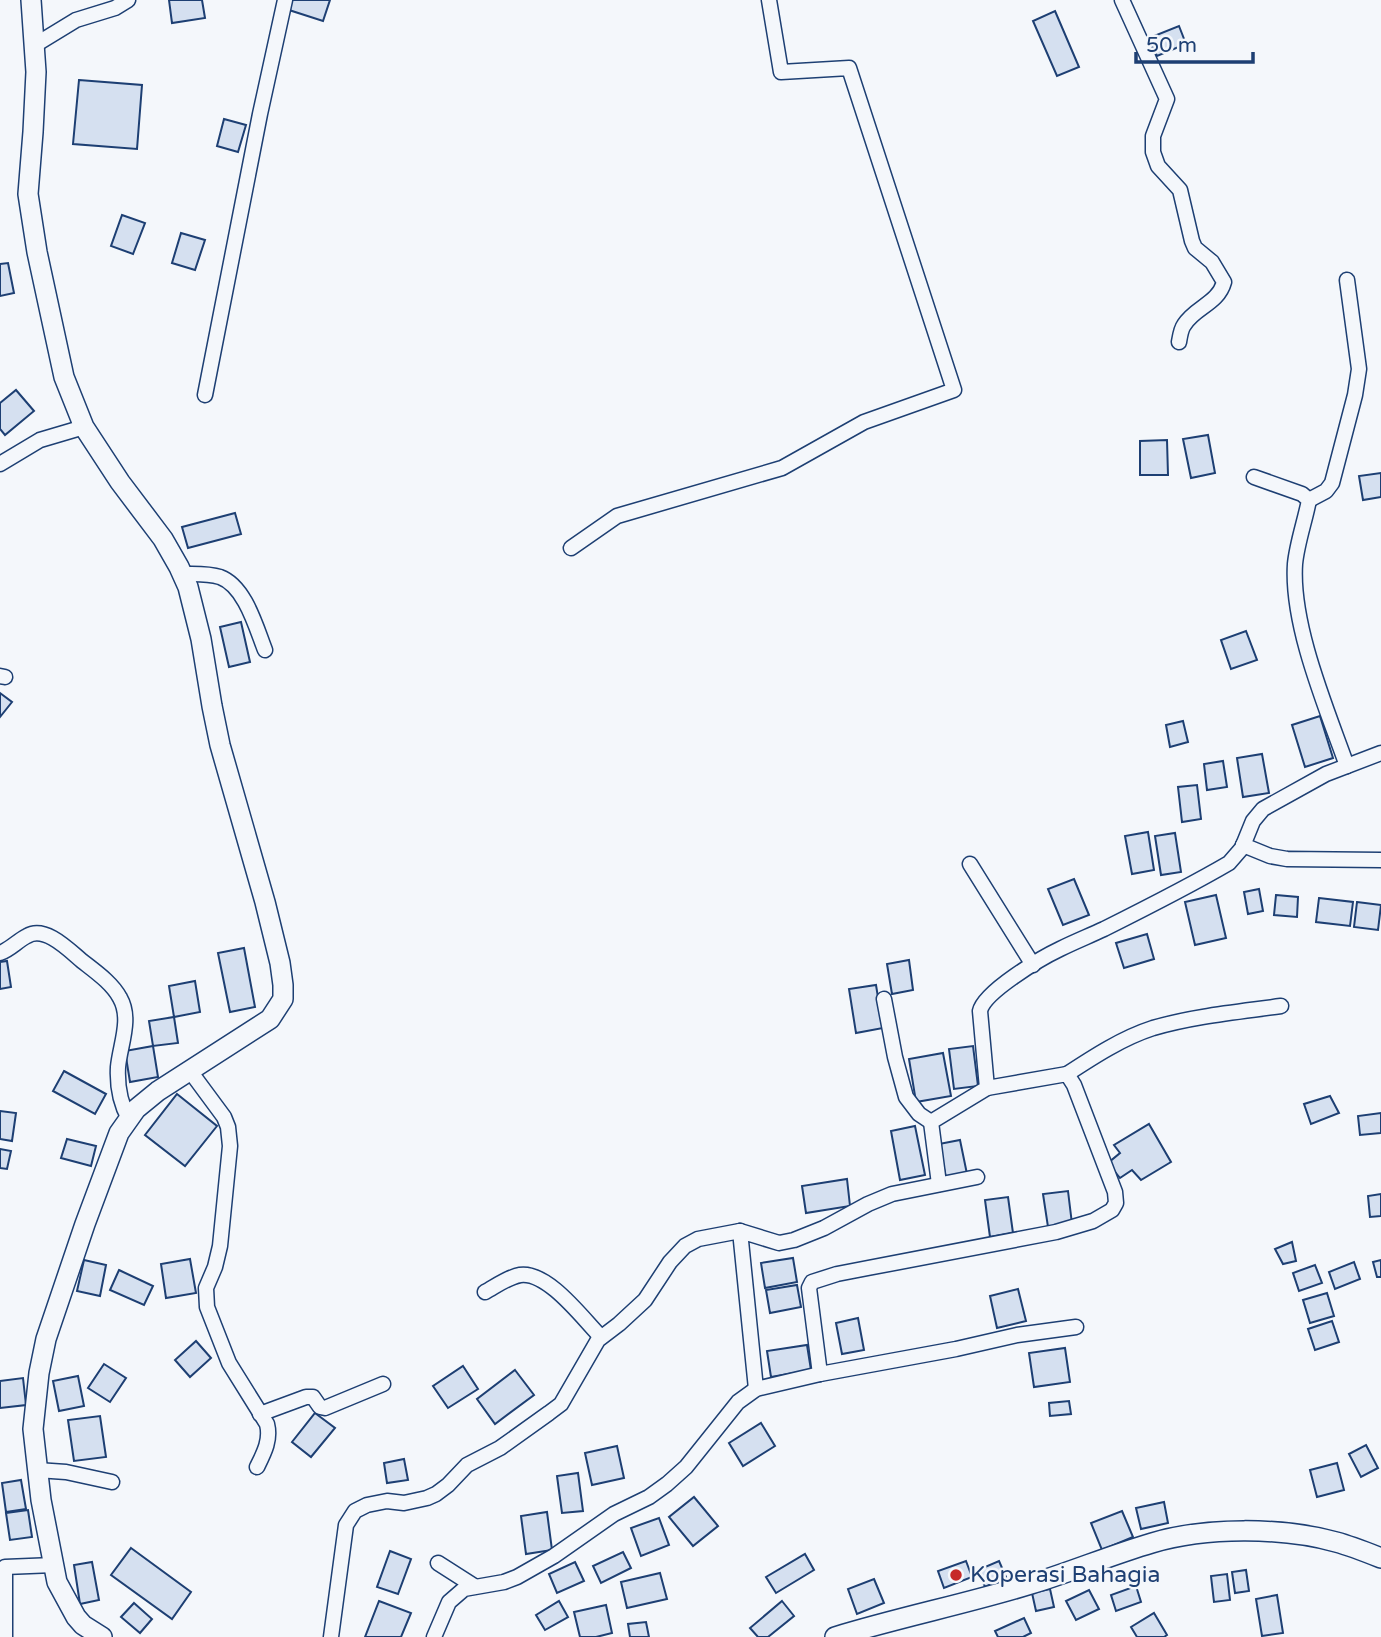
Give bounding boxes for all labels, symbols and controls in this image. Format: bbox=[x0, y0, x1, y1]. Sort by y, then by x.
scale bar bbox=[1136, 21, 1253, 65]
text: 50 m bbox=[1146, 33, 1197, 58]
place label: Koperasi Bahagia bbox=[970, 1561, 1160, 1589]
marker: Koperasi Bahagia bbox=[948, 1567, 964, 1583]

